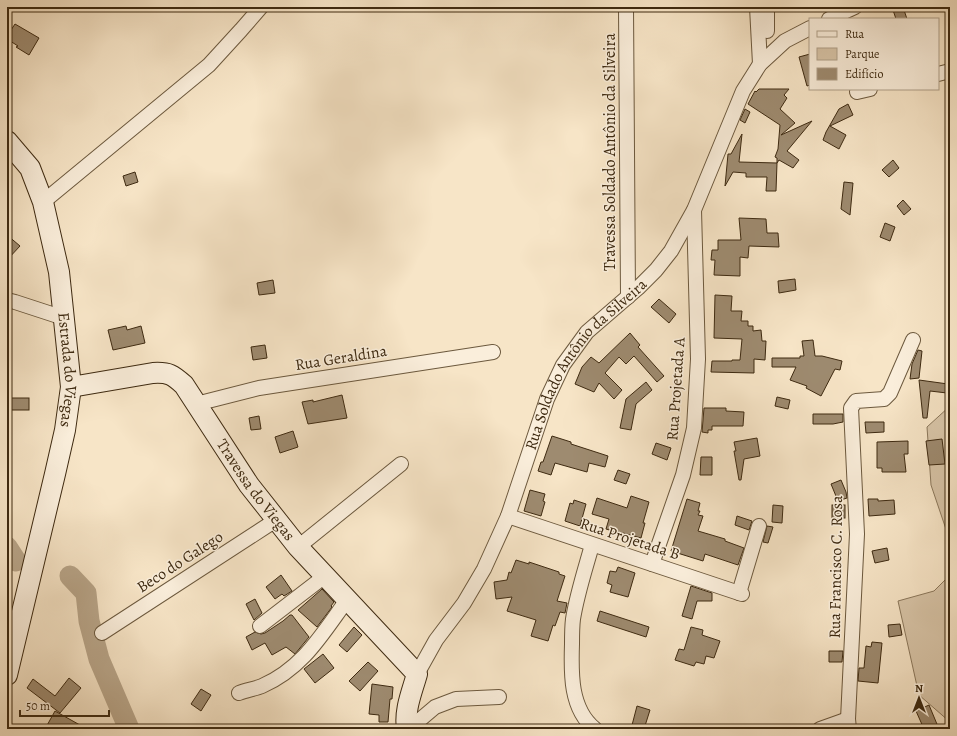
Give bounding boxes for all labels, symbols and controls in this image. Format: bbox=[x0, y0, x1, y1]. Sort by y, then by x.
legend bbox=[809, 18, 939, 90]
text: Rua bbox=[845, 26, 864, 42]
street label: Travessa Soldado Antônio da Silveira bbox=[599, 32, 621, 271]
text: Parque bbox=[845, 46, 880, 62]
text: Edifício bbox=[845, 66, 883, 82]
street label: Rua Soldado Antônio da Silveira bbox=[520, 274, 652, 453]
street label: Estrada do Viegas bbox=[52, 311, 82, 429]
street label: Rua Projetada A bbox=[661, 336, 691, 441]
street label: Rua Geraldina bbox=[293, 340, 389, 376]
street label: Travessa do Viegas bbox=[211, 435, 300, 546]
street label: Rua Francisco C. Rosa bbox=[824, 495, 848, 639]
street label: Rua Projetada B bbox=[577, 512, 683, 566]
street label: Beco do Galego bbox=[133, 526, 227, 598]
north arrow bbox=[899, 678, 939, 718]
text: N bbox=[915, 681, 923, 696]
scale bar bbox=[20, 692, 109, 718]
text: 50 m bbox=[26, 698, 50, 714]

